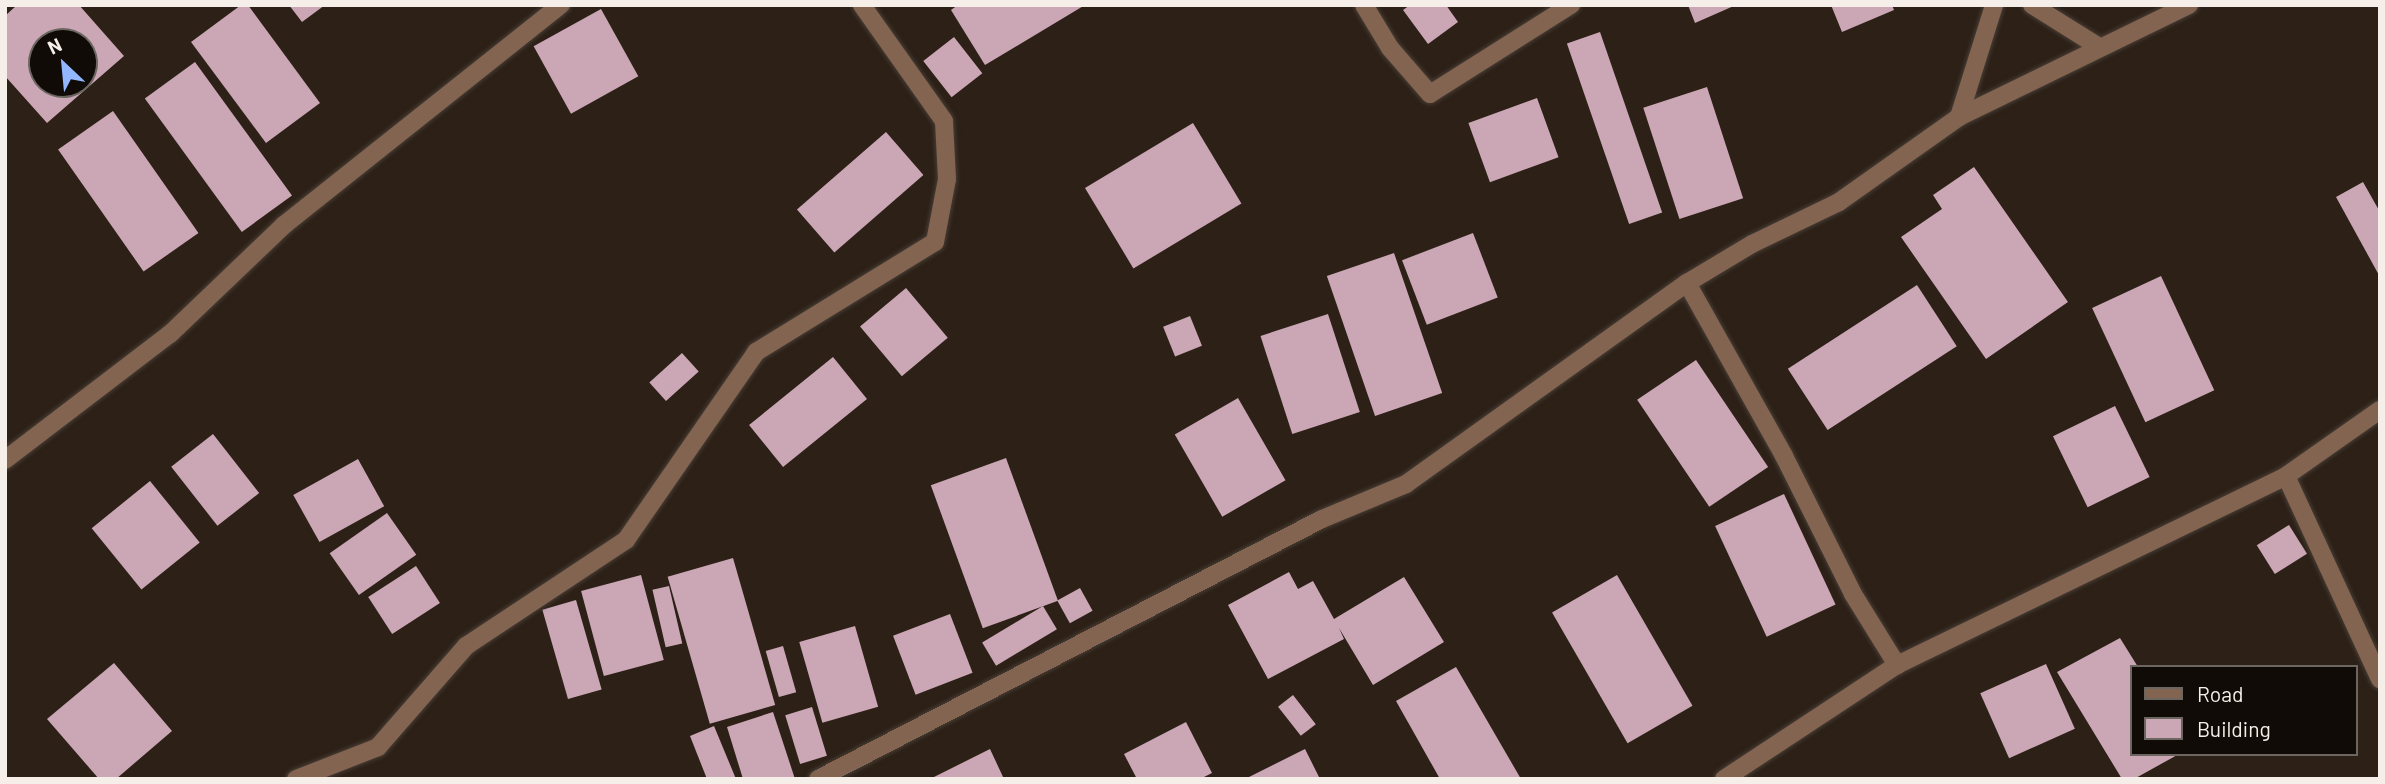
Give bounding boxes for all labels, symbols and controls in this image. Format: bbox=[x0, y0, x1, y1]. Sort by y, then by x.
north arrow bbox=[28, 28, 98, 98]
text: N bbox=[44, 32, 65, 59]
legend bbox=[2130, 665, 2357, 756]
text: Road bbox=[2197, 681, 2243, 706]
text: Building bbox=[2197, 716, 2271, 741]

